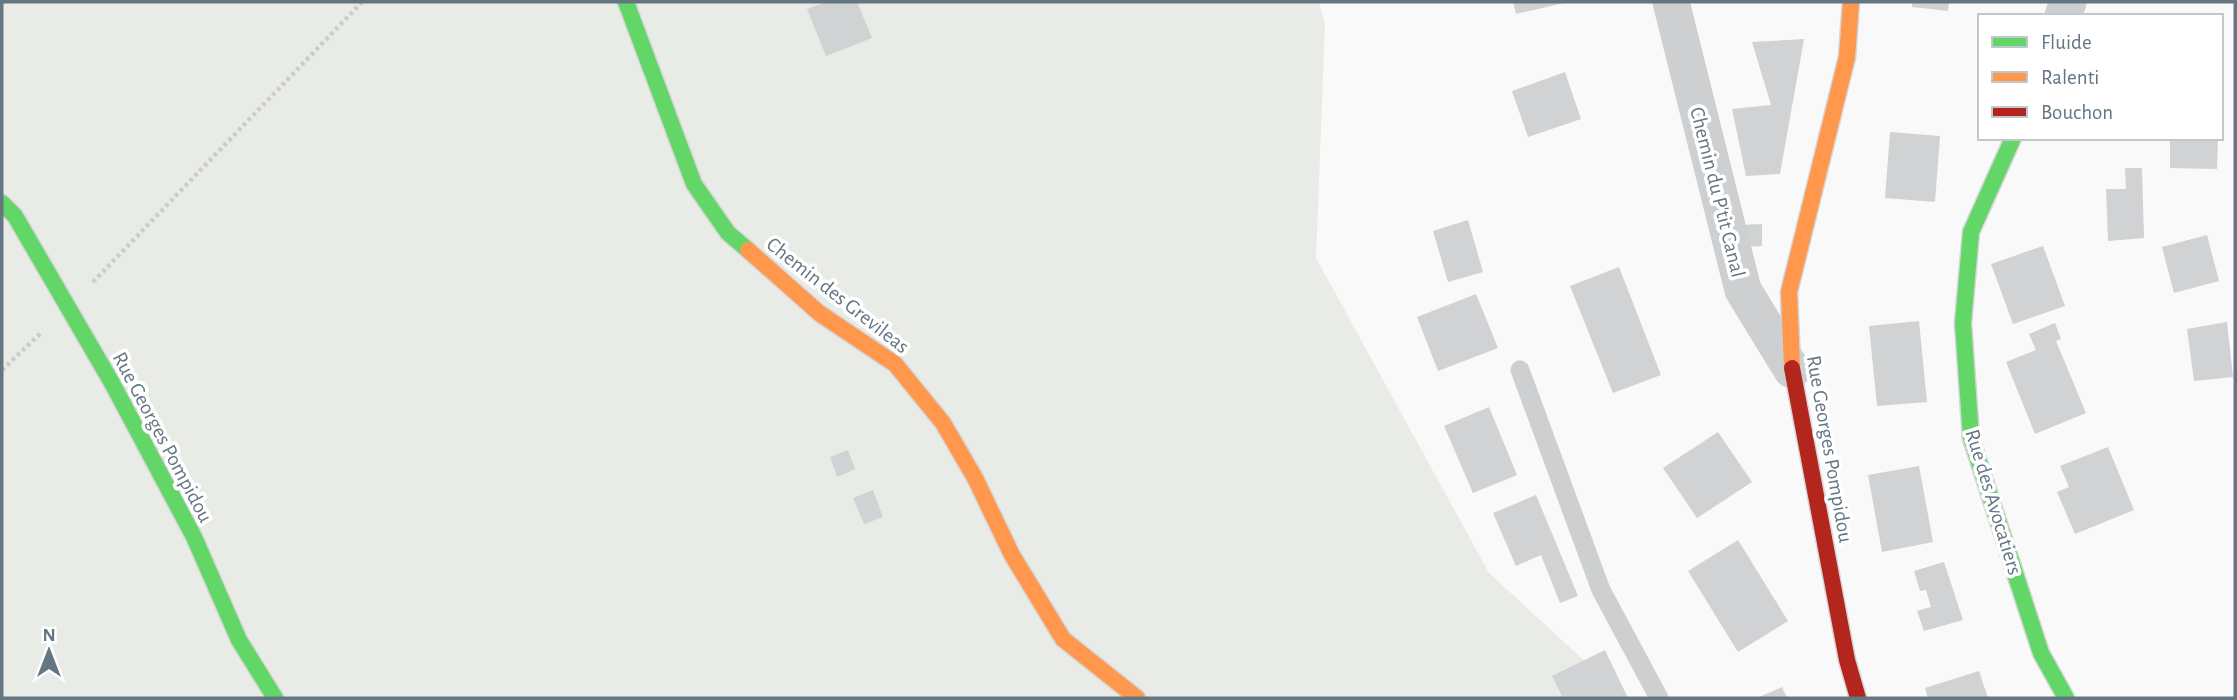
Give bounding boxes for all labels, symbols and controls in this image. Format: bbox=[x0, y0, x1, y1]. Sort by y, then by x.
legend bbox=[1978, 14, 2223, 140]
text: Fluide bbox=[2041, 32, 2092, 53]
text: Ralenti bbox=[2041, 67, 2099, 88]
text: Bouchon bbox=[2041, 102, 2113, 123]
street label: Chemin du P'tit Canal bbox=[1686, 105, 1749, 279]
street label: Chemin des Grevileas bbox=[762, 233, 913, 357]
street label: Rue Georges Pompidou bbox=[109, 349, 216, 526]
street label: Rue Georges Pompidou bbox=[1803, 354, 1856, 545]
street label: Rue des Avocatiers bbox=[1961, 427, 2026, 577]
north arrow bbox=[14, 616, 84, 686]
text: N bbox=[42, 626, 56, 645]

